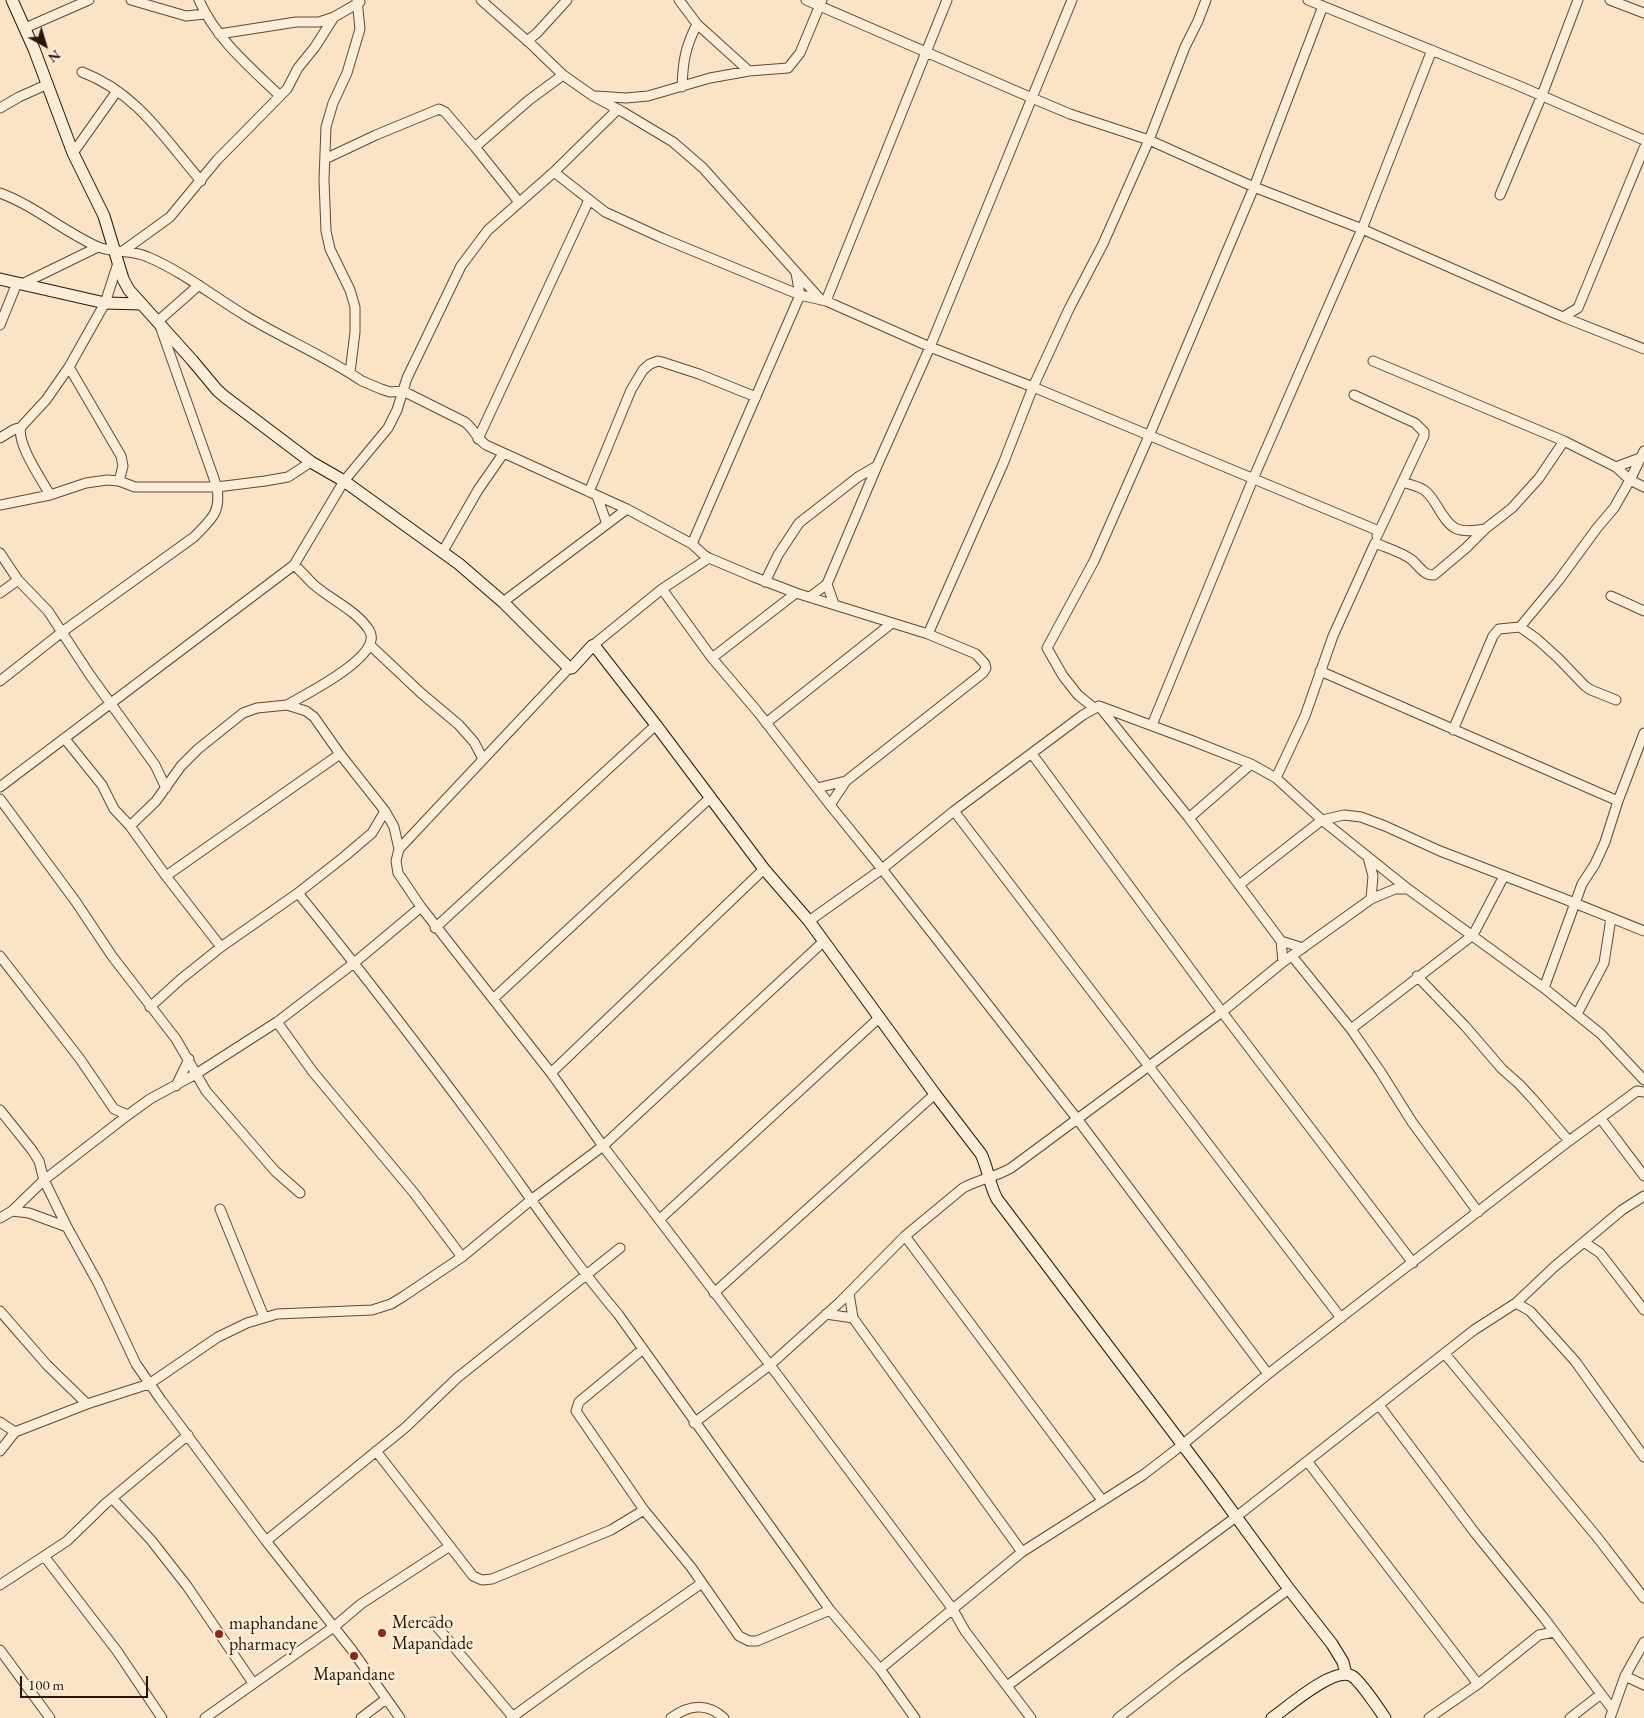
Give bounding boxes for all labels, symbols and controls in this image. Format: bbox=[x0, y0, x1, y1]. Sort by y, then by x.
north arrow bbox=[20, 20, 70, 70]
text: N bbox=[44, 46, 65, 67]
place label: Mercado Mapandade bbox=[392, 1612, 473, 1655]
place label: maphandane pharmacy bbox=[229, 1613, 318, 1656]
marker: Mercado Mapandade bbox=[376, 1627, 388, 1639]
marker: maphandane pharmacy bbox=[213, 1628, 225, 1640]
marker: Mapandane bbox=[348, 1650, 360, 1662]
place label: Mapandane bbox=[313, 1664, 395, 1686]
scale bar bbox=[22, 1666, 150, 1698]
text: 100 m bbox=[28, 1675, 64, 1694]

